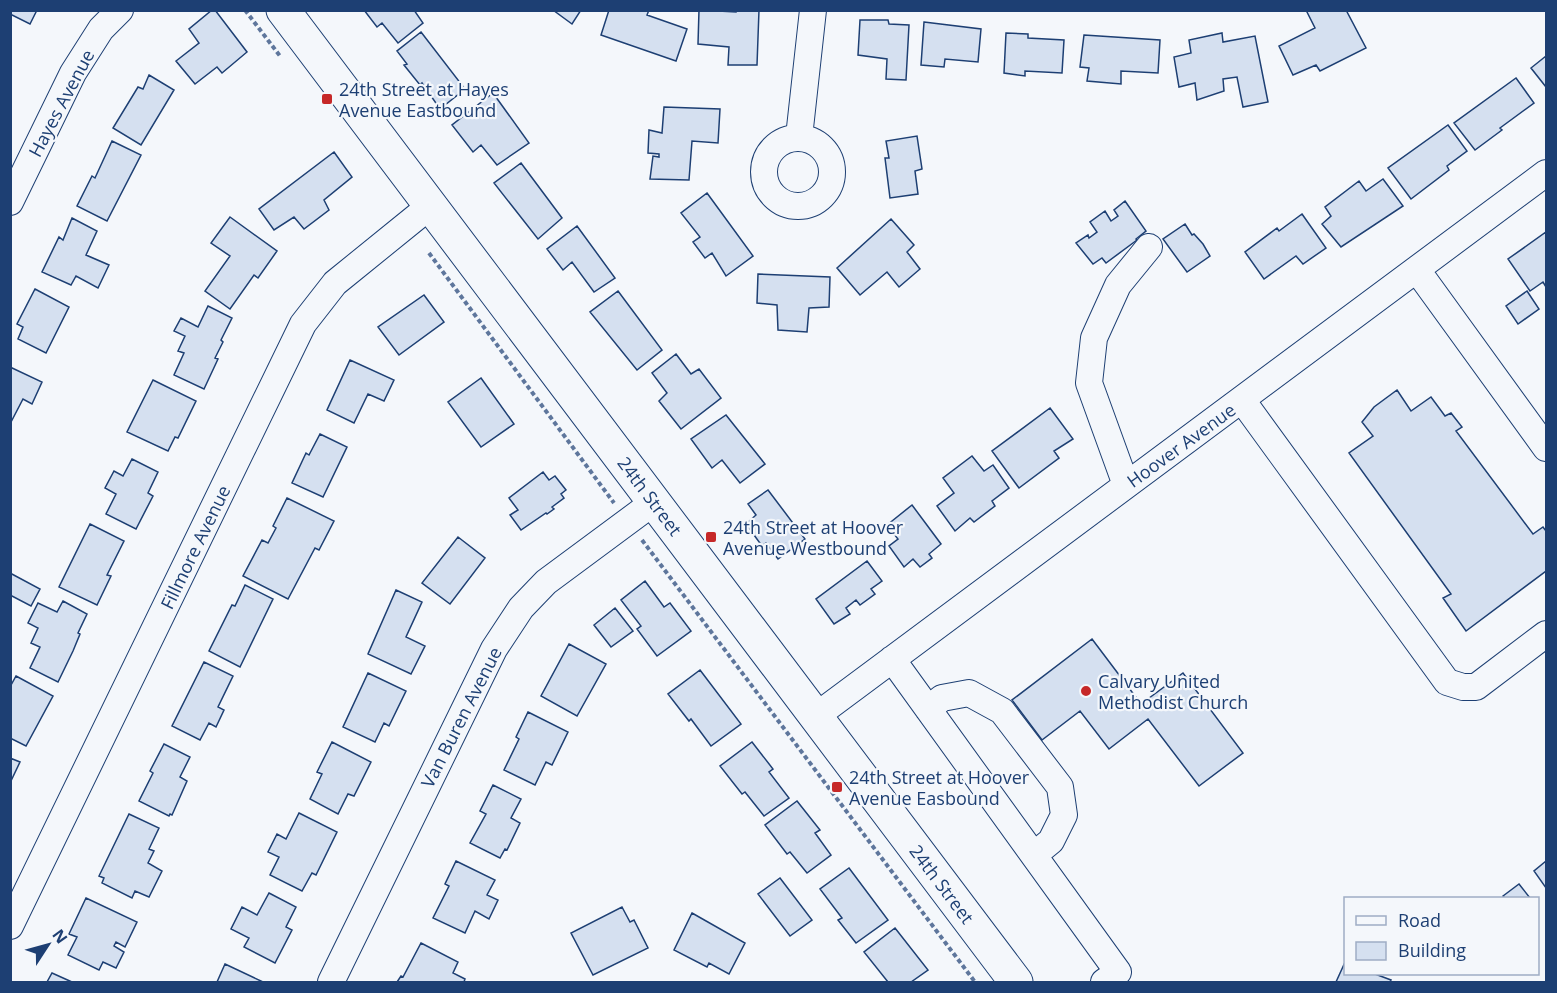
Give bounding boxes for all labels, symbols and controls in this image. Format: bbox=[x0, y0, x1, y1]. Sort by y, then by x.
street label: Hayes Avenue bbox=[23, 45, 99, 161]
place label: 24th Street at Hayes Avenue Eastbound bbox=[339, 77, 509, 122]
marker: 24th Street at Hayes Avenue Eastbound bbox=[320, 92, 334, 106]
street label: Hoover Avenue bbox=[1122, 397, 1240, 493]
street label: 24th Street bbox=[612, 452, 688, 540]
street label: Fillmore Avenue bbox=[155, 481, 235, 613]
place label: 24th Street at Hoover Avenue Westbound bbox=[723, 515, 904, 560]
marker: 24th Street at Hoover Avenue Westbound bbox=[704, 530, 718, 544]
street label: Van Buren Avenue bbox=[415, 643, 507, 791]
place label: Calvary United Methodist Church bbox=[1098, 669, 1248, 714]
marker: Calvary United Methodist Church bbox=[1079, 684, 1093, 698]
place label: 24th Street at Hoover Avenue Easbound bbox=[849, 765, 1030, 810]
marker: 24th Street at Hoover Avenue Easbound bbox=[830, 780, 844, 794]
street label: 24th Street bbox=[904, 840, 980, 928]
legend bbox=[1344, 897, 1539, 975]
text: Road bbox=[1398, 908, 1441, 932]
north arrow bbox=[18, 915, 78, 975]
text: N bbox=[47, 924, 73, 948]
text: Building bbox=[1398, 938, 1466, 962]

